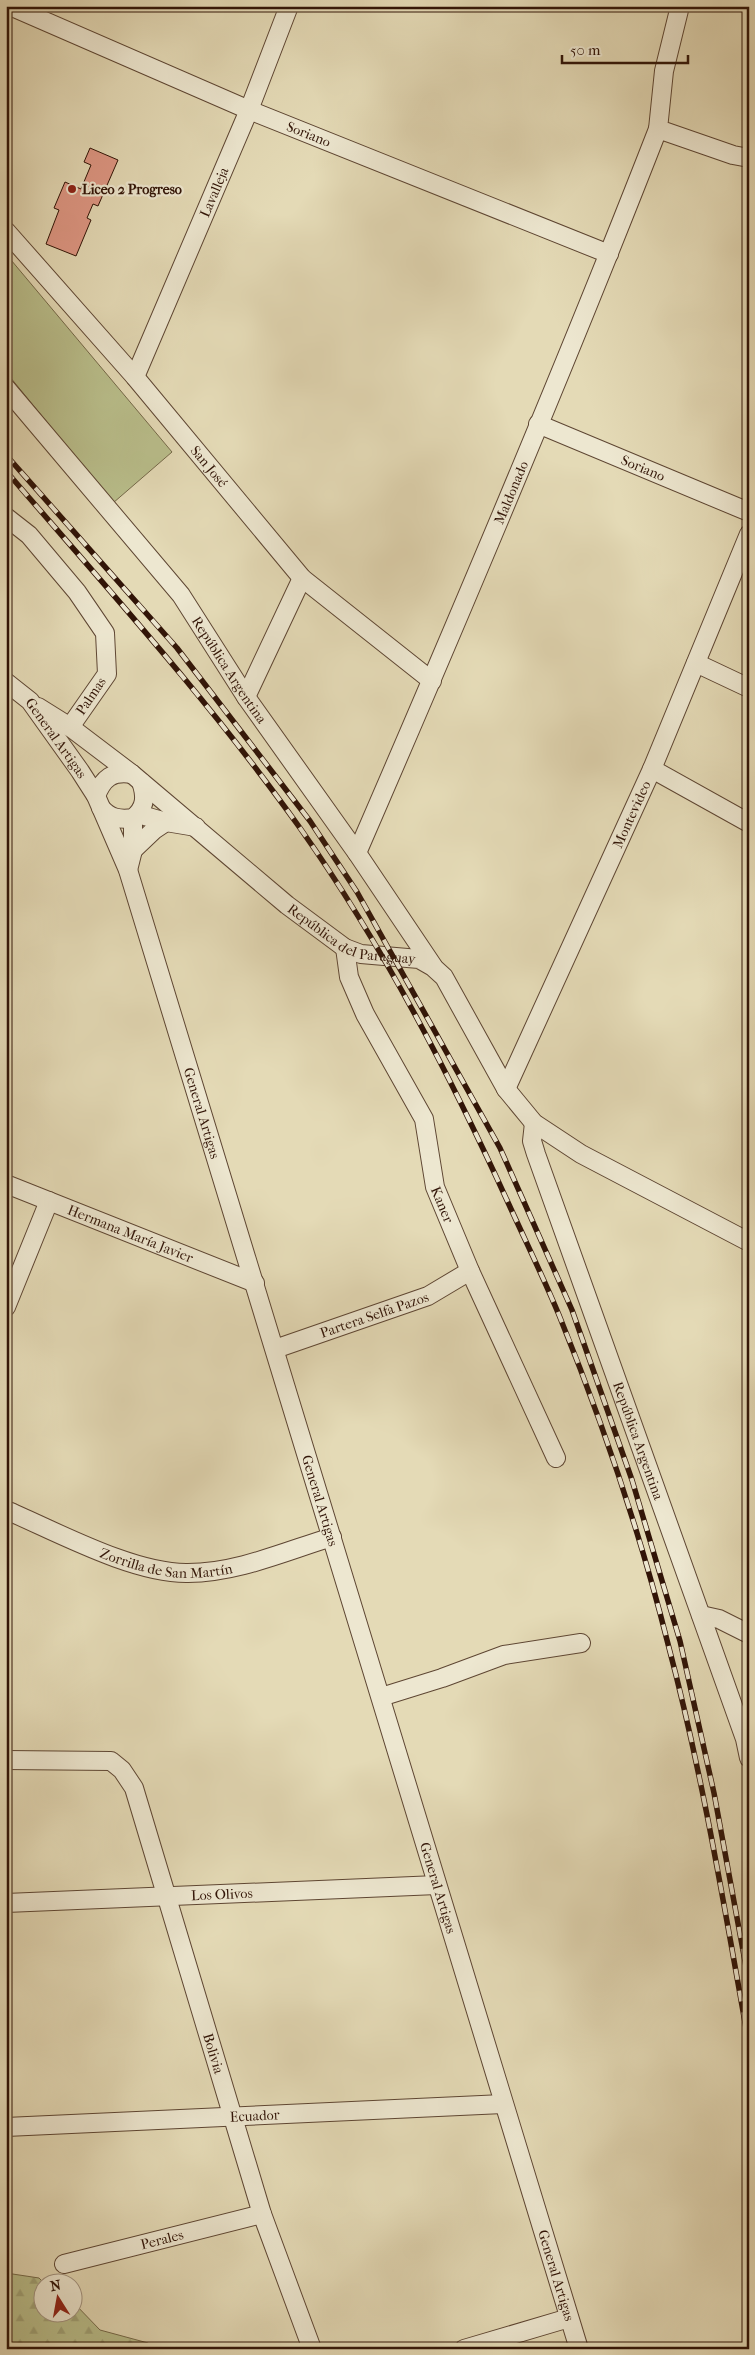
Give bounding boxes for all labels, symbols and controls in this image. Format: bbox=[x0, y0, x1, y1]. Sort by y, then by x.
scale bar bbox=[562, 32, 689, 64]
text: 50 m bbox=[570, 41, 601, 59]
street label: Soriano bbox=[284, 117, 333, 150]
street label: Lavalleja bbox=[196, 164, 232, 220]
place label: Liceo 2 Progreso bbox=[82, 181, 182, 198]
marker: Liceo 2 Progreso bbox=[66, 183, 78, 195]
street label: San José bbox=[187, 442, 232, 491]
street label: Soriano bbox=[619, 451, 668, 485]
street label: Maldonado bbox=[490, 458, 532, 527]
street label: República Argentina bbox=[188, 613, 271, 727]
street label: Palmas bbox=[72, 674, 110, 718]
street label: General Artigas bbox=[22, 695, 91, 781]
street label: Montevideo bbox=[609, 778, 654, 851]
street label: República del Paraguay bbox=[284, 900, 417, 967]
street label: General Artigas bbox=[180, 1065, 224, 1161]
street label: Kaner bbox=[427, 1184, 457, 1225]
street label: Hermana María Javier bbox=[65, 1201, 196, 1266]
street label: Partera Selfa Pazos bbox=[318, 1288, 431, 1341]
street label: República Argentina bbox=[609, 1379, 667, 1502]
street label: General Artigas bbox=[298, 1453, 342, 1548]
street label: Zorrilla de San Martín bbox=[98, 1544, 234, 1582]
street label: General Artigas bbox=[416, 1840, 460, 1935]
street label: Los Olivos bbox=[191, 1884, 253, 1904]
street label: Bolivia bbox=[200, 2031, 228, 2076]
street label: Ecuador bbox=[229, 2106, 280, 2125]
street label: Perales bbox=[139, 2226, 185, 2253]
street label: General Artigas bbox=[535, 2227, 578, 2323]
north arrow bbox=[32, 2272, 82, 2322]
text: N bbox=[49, 2276, 63, 2295]

